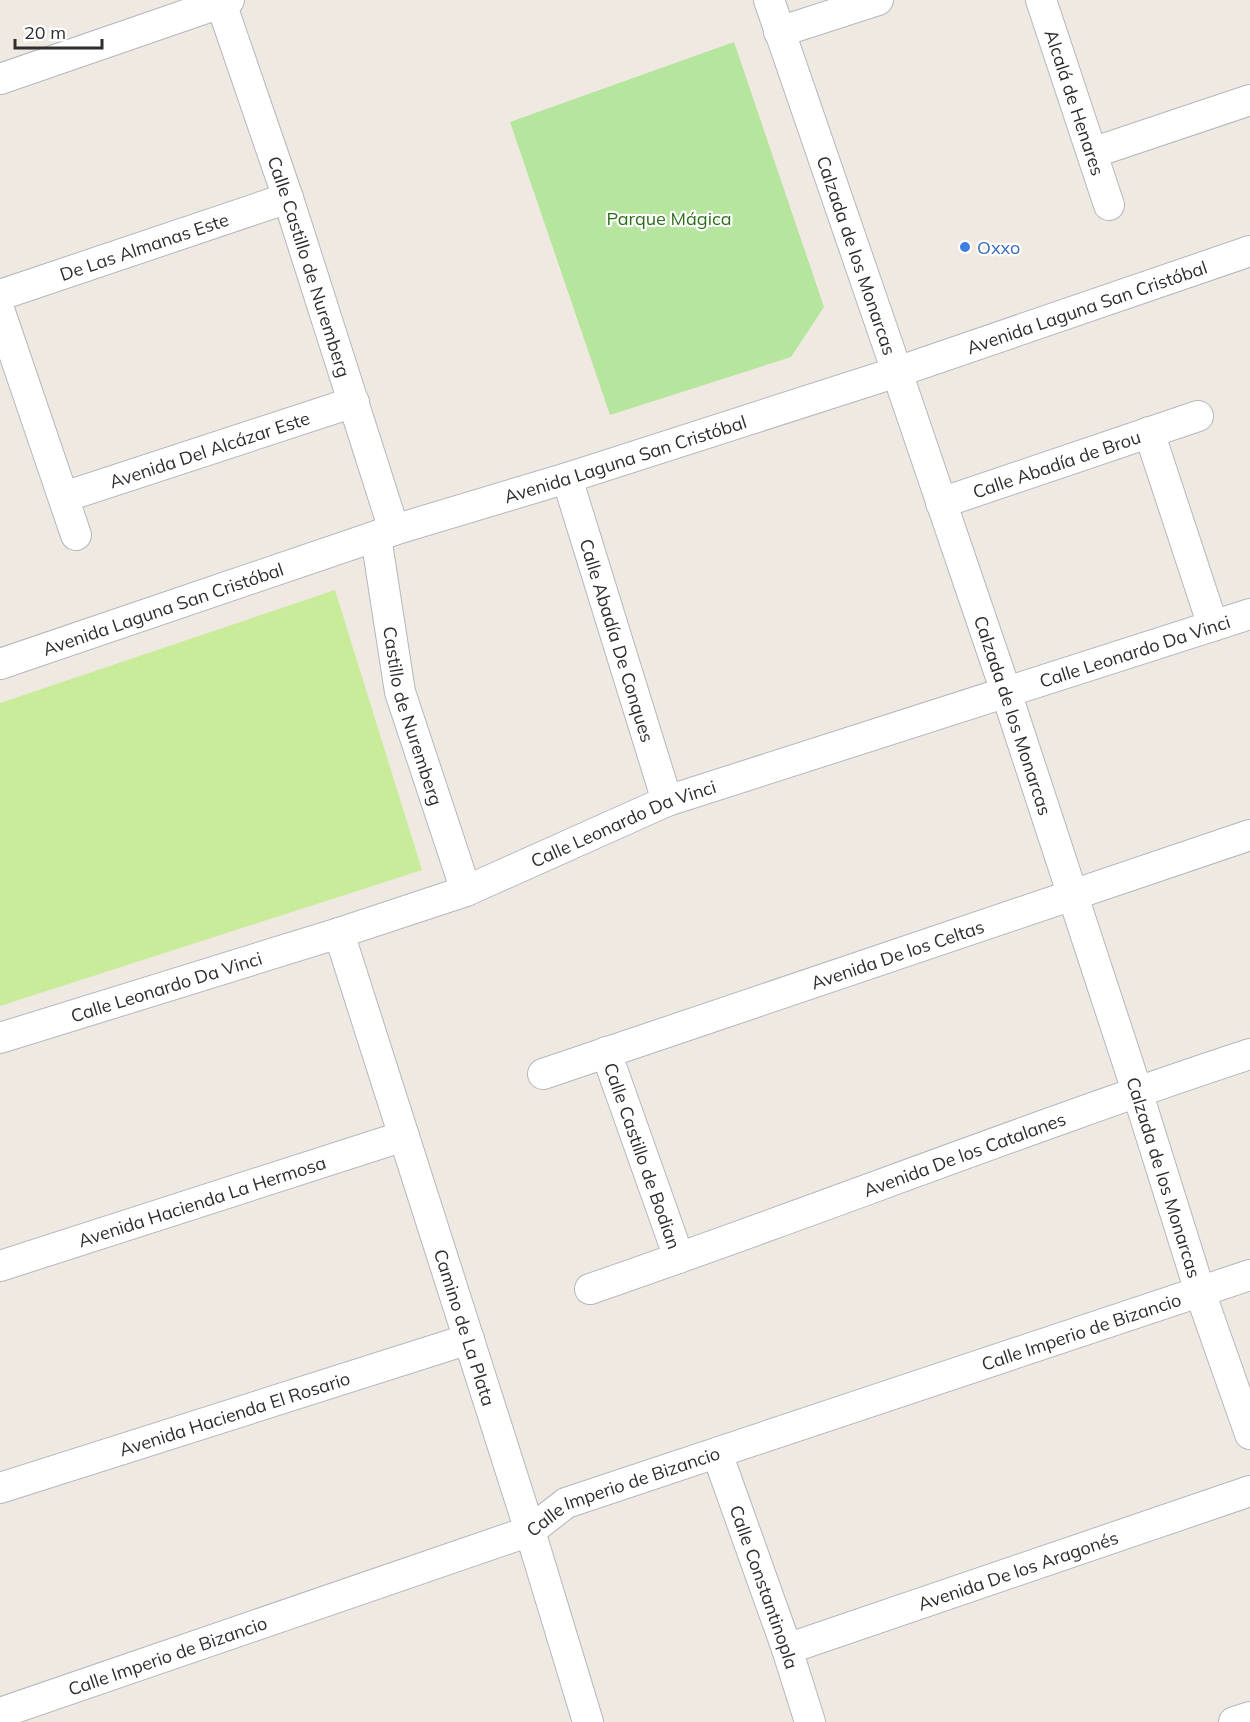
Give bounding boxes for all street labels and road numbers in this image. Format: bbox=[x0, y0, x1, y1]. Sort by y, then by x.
street label: Alcalá de Henares bbox=[1040, 27, 1110, 179]
street label: Calle Castillo de Nuremberg bbox=[263, 153, 356, 380]
street label: Calzada de los Monarcas bbox=[812, 153, 902, 358]
street label: De Las Almanas Este bbox=[57, 207, 231, 286]
street label: Avenida Laguna San Cristóbal bbox=[963, 255, 1210, 359]
street label: Avenida Del Alcázar Este bbox=[106, 406, 312, 493]
street label: Avenida Laguna San Cristóbal bbox=[501, 410, 749, 508]
street label: Calle Abadía de Brou bbox=[969, 425, 1144, 503]
street label: Calle Abadía De Conques bbox=[575, 536, 660, 745]
street label: Avenida Laguna San Cristóbal bbox=[39, 557, 286, 660]
street label: Calle Leonardo Da Vinci bbox=[1036, 610, 1233, 692]
street label: Calzada de los Monarcas bbox=[969, 613, 1057, 818]
street label: Castillo de Nuremberg bbox=[378, 625, 448, 808]
street label: Calle Leonardo Da Vinci bbox=[527, 775, 719, 872]
street label: Avenida De los Celtas bbox=[808, 914, 987, 994]
street label: Calle Leonardo Da Vinci bbox=[68, 946, 265, 1027]
street label: Calle Castillo de Bodian bbox=[599, 1059, 686, 1252]
street label: Calzada de los Monarcas bbox=[1122, 1074, 1206, 1281]
street label: Avenida De los Catalanes bbox=[860, 1107, 1069, 1202]
street label: Avenida Hacienda La Hermosa bbox=[75, 1150, 329, 1252]
street label: Camino de La Plata bbox=[429, 1246, 501, 1409]
street label: Calle Imperio de Bizancio bbox=[978, 1287, 1184, 1375]
street label: Avenida Hacienda El Rosario bbox=[116, 1366, 353, 1461]
street label: Calle Imperio de Bizancio bbox=[522, 1441, 723, 1541]
street label: Calle Constantinopla bbox=[725, 1502, 804, 1672]
street label: Avenida De los Aragonés bbox=[915, 1525, 1121, 1615]
street label: Calle Imperio de Bizancio bbox=[65, 1611, 270, 1700]

